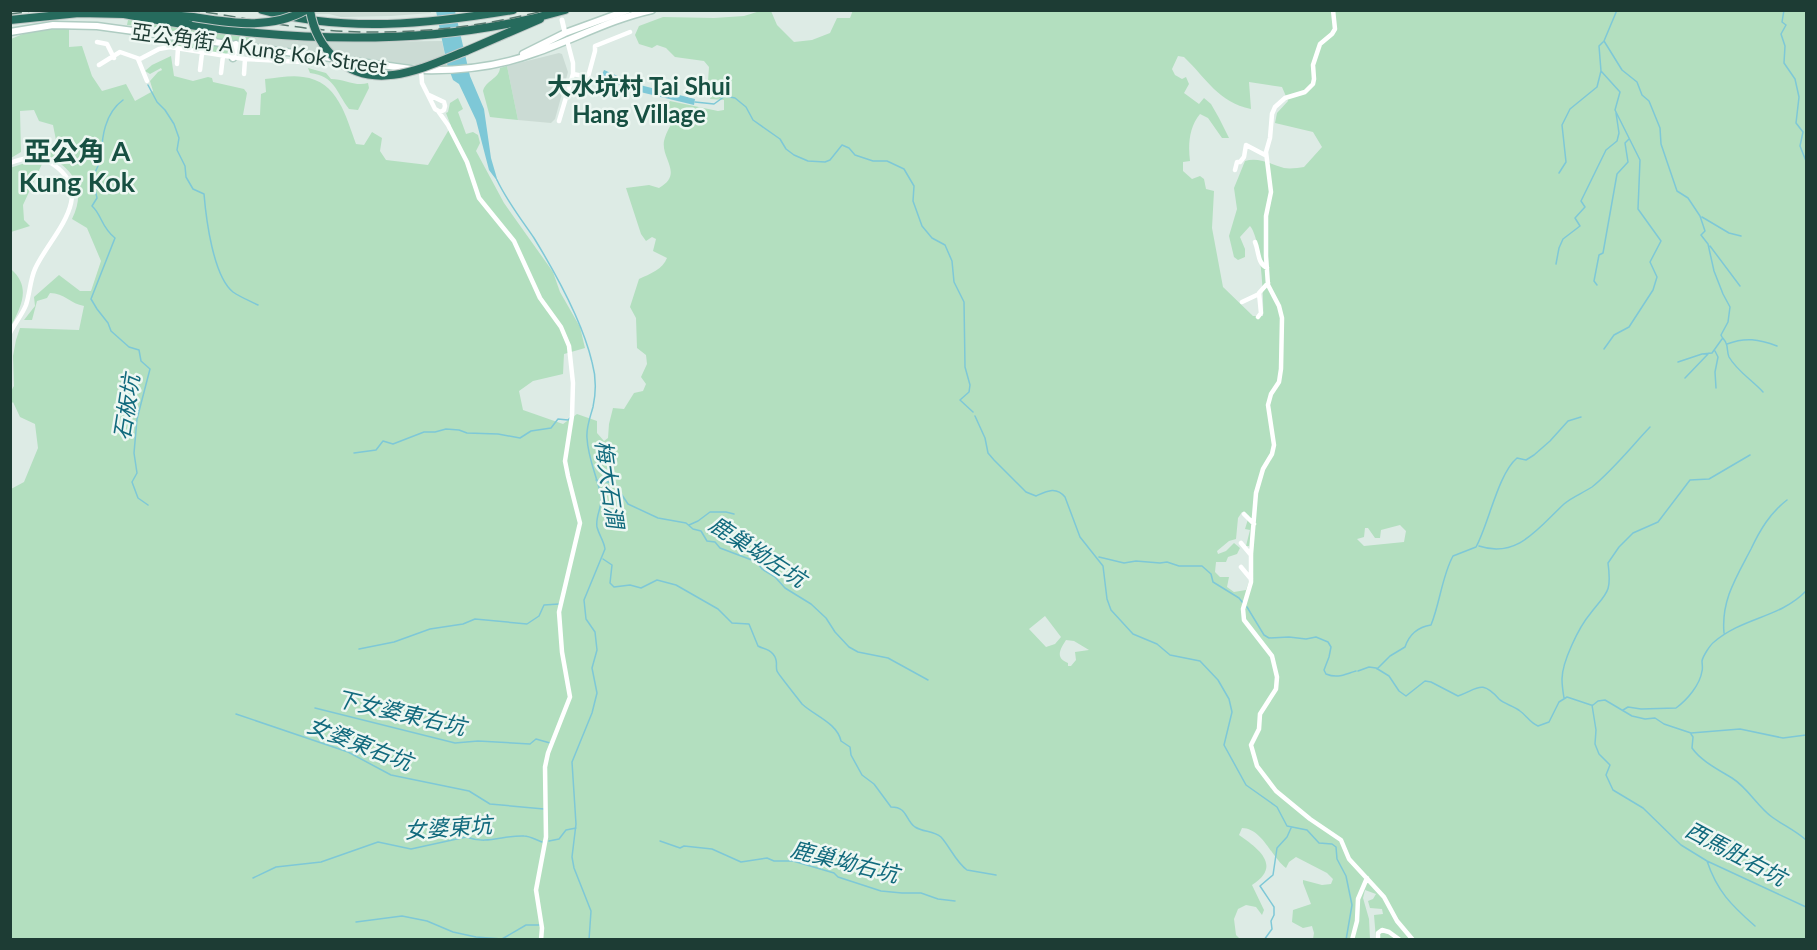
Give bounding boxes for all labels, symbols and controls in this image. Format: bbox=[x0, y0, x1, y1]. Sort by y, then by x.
street label: 亞公角街 A Kung Kok Street bbox=[130, 18, 389, 78]
district label: 大水坑村 Tai Shui Hang Village bbox=[547, 71, 731, 128]
district label: 亞公角 A Kung Kok bbox=[19, 134, 136, 198]
water label: 石板坑 bbox=[108, 369, 145, 442]
water label: 梅大石澗 bbox=[591, 439, 630, 532]
water label: 鹿巢坳左坑 bbox=[705, 510, 814, 594]
water label: 下女婆東右坑 bbox=[334, 684, 471, 741]
water label: 女婆東右坑 bbox=[304, 711, 419, 776]
water label: 女婆東坑 bbox=[403, 810, 496, 844]
water label: 西馬肚右坑 bbox=[1681, 815, 1794, 892]
water label: 鹿巢坳右坑 bbox=[788, 835, 905, 888]

